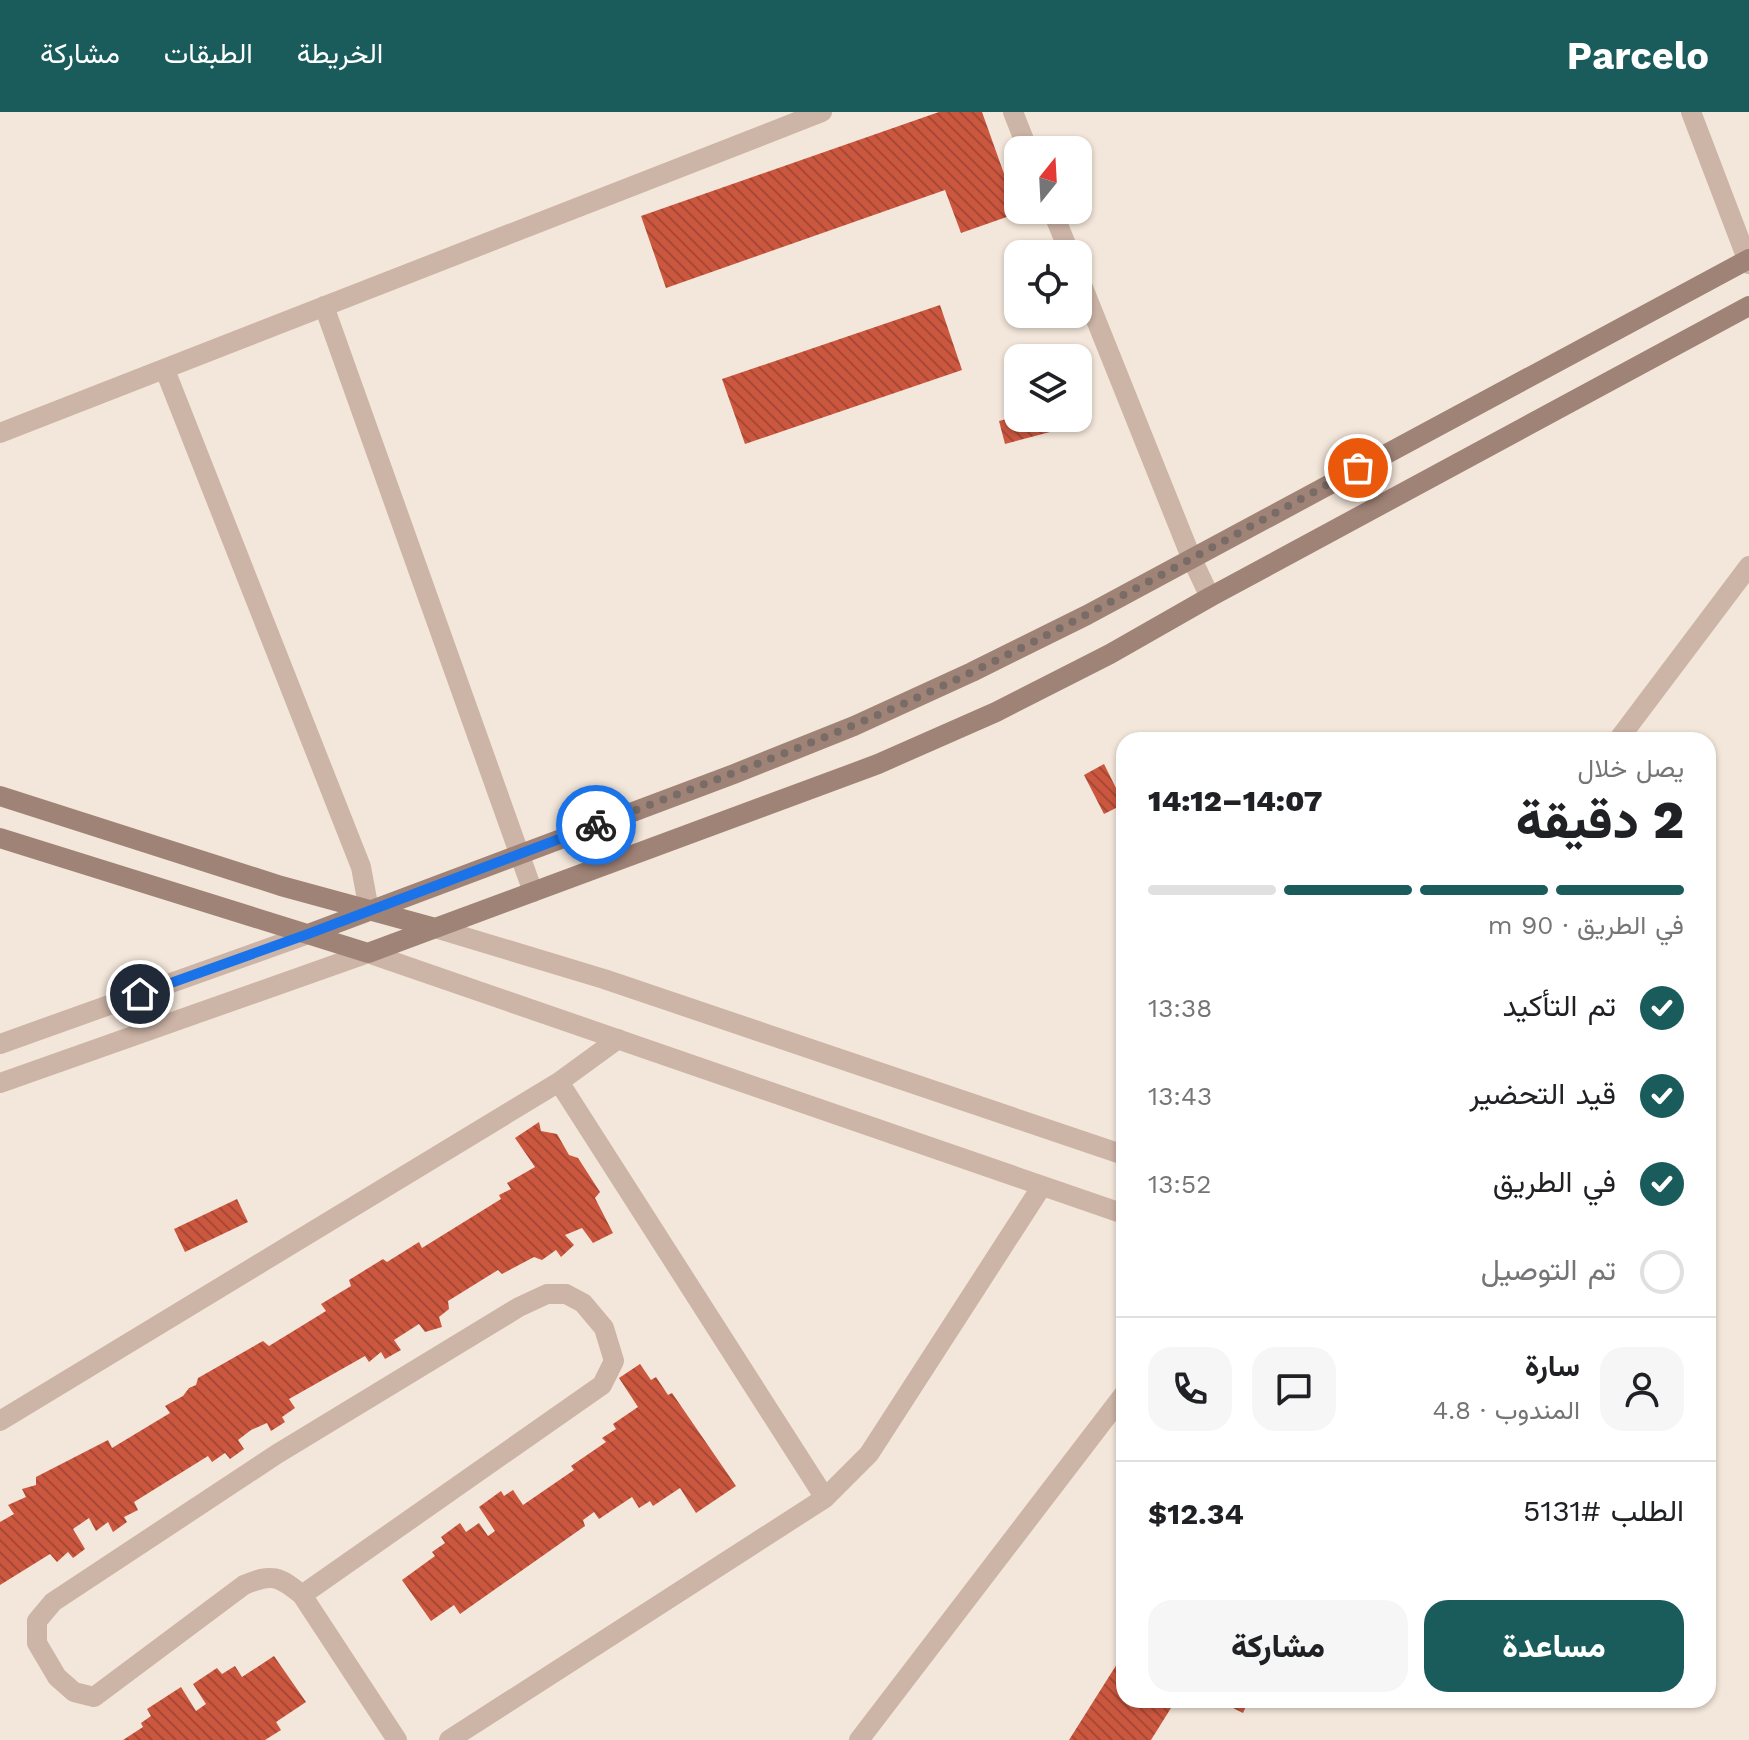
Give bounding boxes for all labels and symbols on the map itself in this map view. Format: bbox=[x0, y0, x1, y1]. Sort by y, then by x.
north arrow bbox=[1004, 136, 1092, 224]
pin bbox=[1324, 434, 1392, 502]
courier bbox=[556, 785, 636, 865]
pin bbox=[106, 960, 174, 1028]

